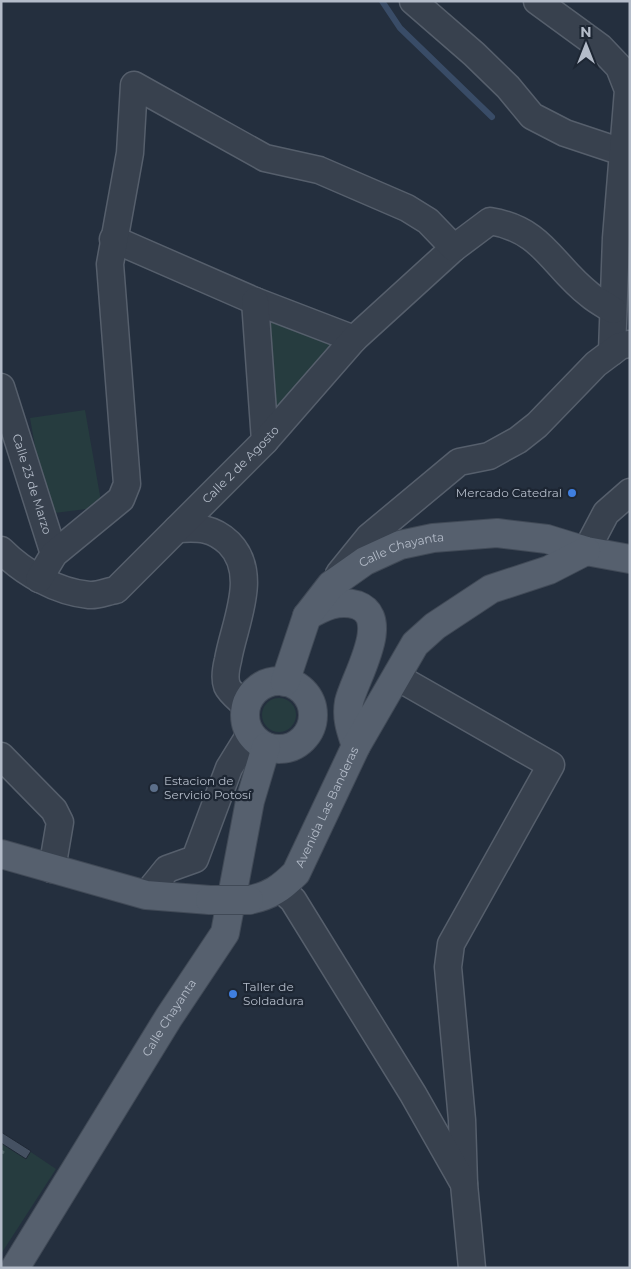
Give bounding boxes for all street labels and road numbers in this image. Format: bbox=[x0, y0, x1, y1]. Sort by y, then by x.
street label: Calle 2 de Agosto bbox=[199, 422, 282, 506]
street label: Calle 23 de Marzo bbox=[9, 432, 55, 536]
street label: Calle Chayanta bbox=[356, 529, 444, 570]
street label: Avenida Las Banderas bbox=[292, 744, 362, 870]
street label: Calle Chayanta bbox=[139, 976, 199, 1059]

